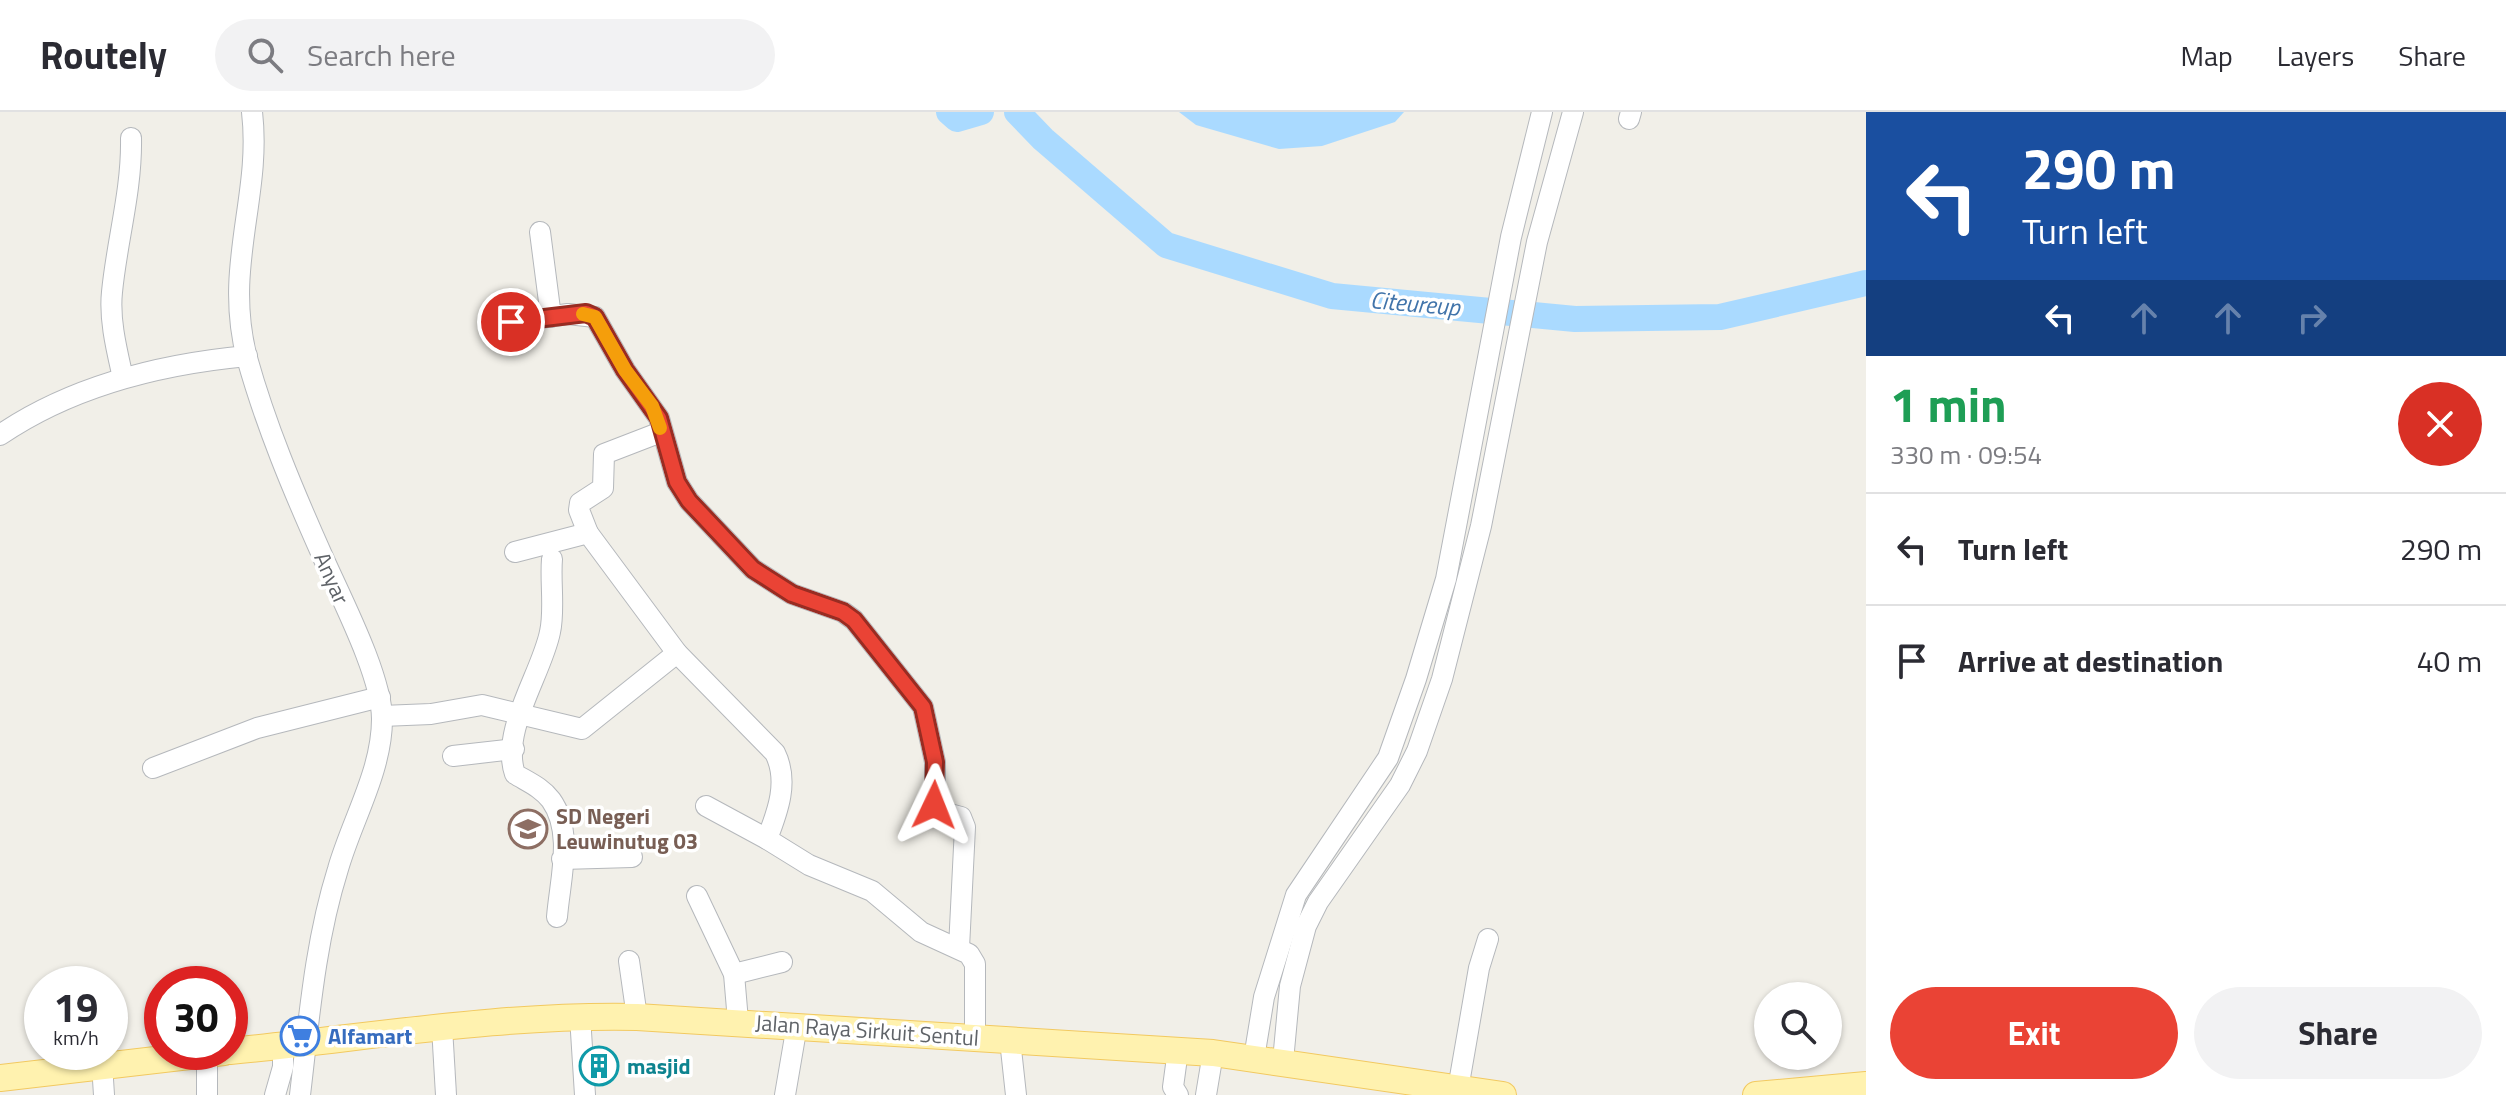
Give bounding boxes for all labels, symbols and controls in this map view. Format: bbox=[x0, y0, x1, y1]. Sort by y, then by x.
search box bbox=[215, 19, 775, 91]
text: Routely bbox=[40, 26, 167, 84]
text: Search here bbox=[307, 32, 456, 78]
icon: search bbox=[243, 33, 287, 77]
text: Map bbox=[2180, 34, 2233, 77]
text: Layers bbox=[2277, 34, 2354, 77]
text: Share bbox=[2398, 34, 2466, 77]
text: 290 m bbox=[2022, 126, 2175, 211]
icon: left bbox=[1890, 144, 1994, 248]
text: Turn left bbox=[2022, 203, 2148, 258]
water label: Citeureup bbox=[1369, 281, 1463, 325]
pin bbox=[477, 288, 545, 356]
icon: left bbox=[2038, 296, 2082, 340]
icon: ahead bbox=[2122, 296, 2166, 340]
icon: ahead bbox=[2206, 296, 2250, 340]
icon: right bbox=[2290, 296, 2334, 340]
icon: arrive bbox=[489, 300, 533, 344]
text: 1 min bbox=[1890, 368, 2007, 441]
button: close bbox=[2398, 382, 2482, 466]
text: 330 m · 09:54 bbox=[1890, 435, 2042, 474]
text: Turn left bbox=[1958, 526, 2068, 572]
text: 290 m bbox=[2400, 526, 2482, 572]
icon: left bbox=[1890, 527, 1934, 571]
street label: Anyar bbox=[306, 546, 359, 610]
text: Arrive at destination bbox=[1958, 638, 2223, 684]
text: 40 m bbox=[2417, 638, 2482, 684]
icon: arrive bbox=[1890, 639, 1934, 683]
position arrow bbox=[892, 763, 976, 847]
place label: SD Negeri Leuwinutug 03 bbox=[556, 799, 698, 858]
school or university icon: SD Negeri Leuwinutug 03 bbox=[507, 808, 549, 850]
speed limit sign: 30 bbox=[144, 966, 248, 1070]
text: 19 bbox=[54, 977, 98, 1038]
map controls bbox=[1754, 982, 1842, 1070]
button: search bbox=[1754, 982, 1842, 1070]
button: Exit bbox=[1890, 987, 2178, 1079]
button: Share bbox=[2194, 987, 2482, 1079]
street label: Jalan Raya Sirkuit Sentul bbox=[754, 1005, 980, 1055]
supermarket icon: Alfamart bbox=[279, 1015, 321, 1057]
place label: Alfamart bbox=[328, 1019, 412, 1053]
text: km/h bbox=[53, 1022, 99, 1053]
building icon: masjid bbox=[578, 1045, 620, 1087]
place label: masjid bbox=[627, 1049, 691, 1083]

